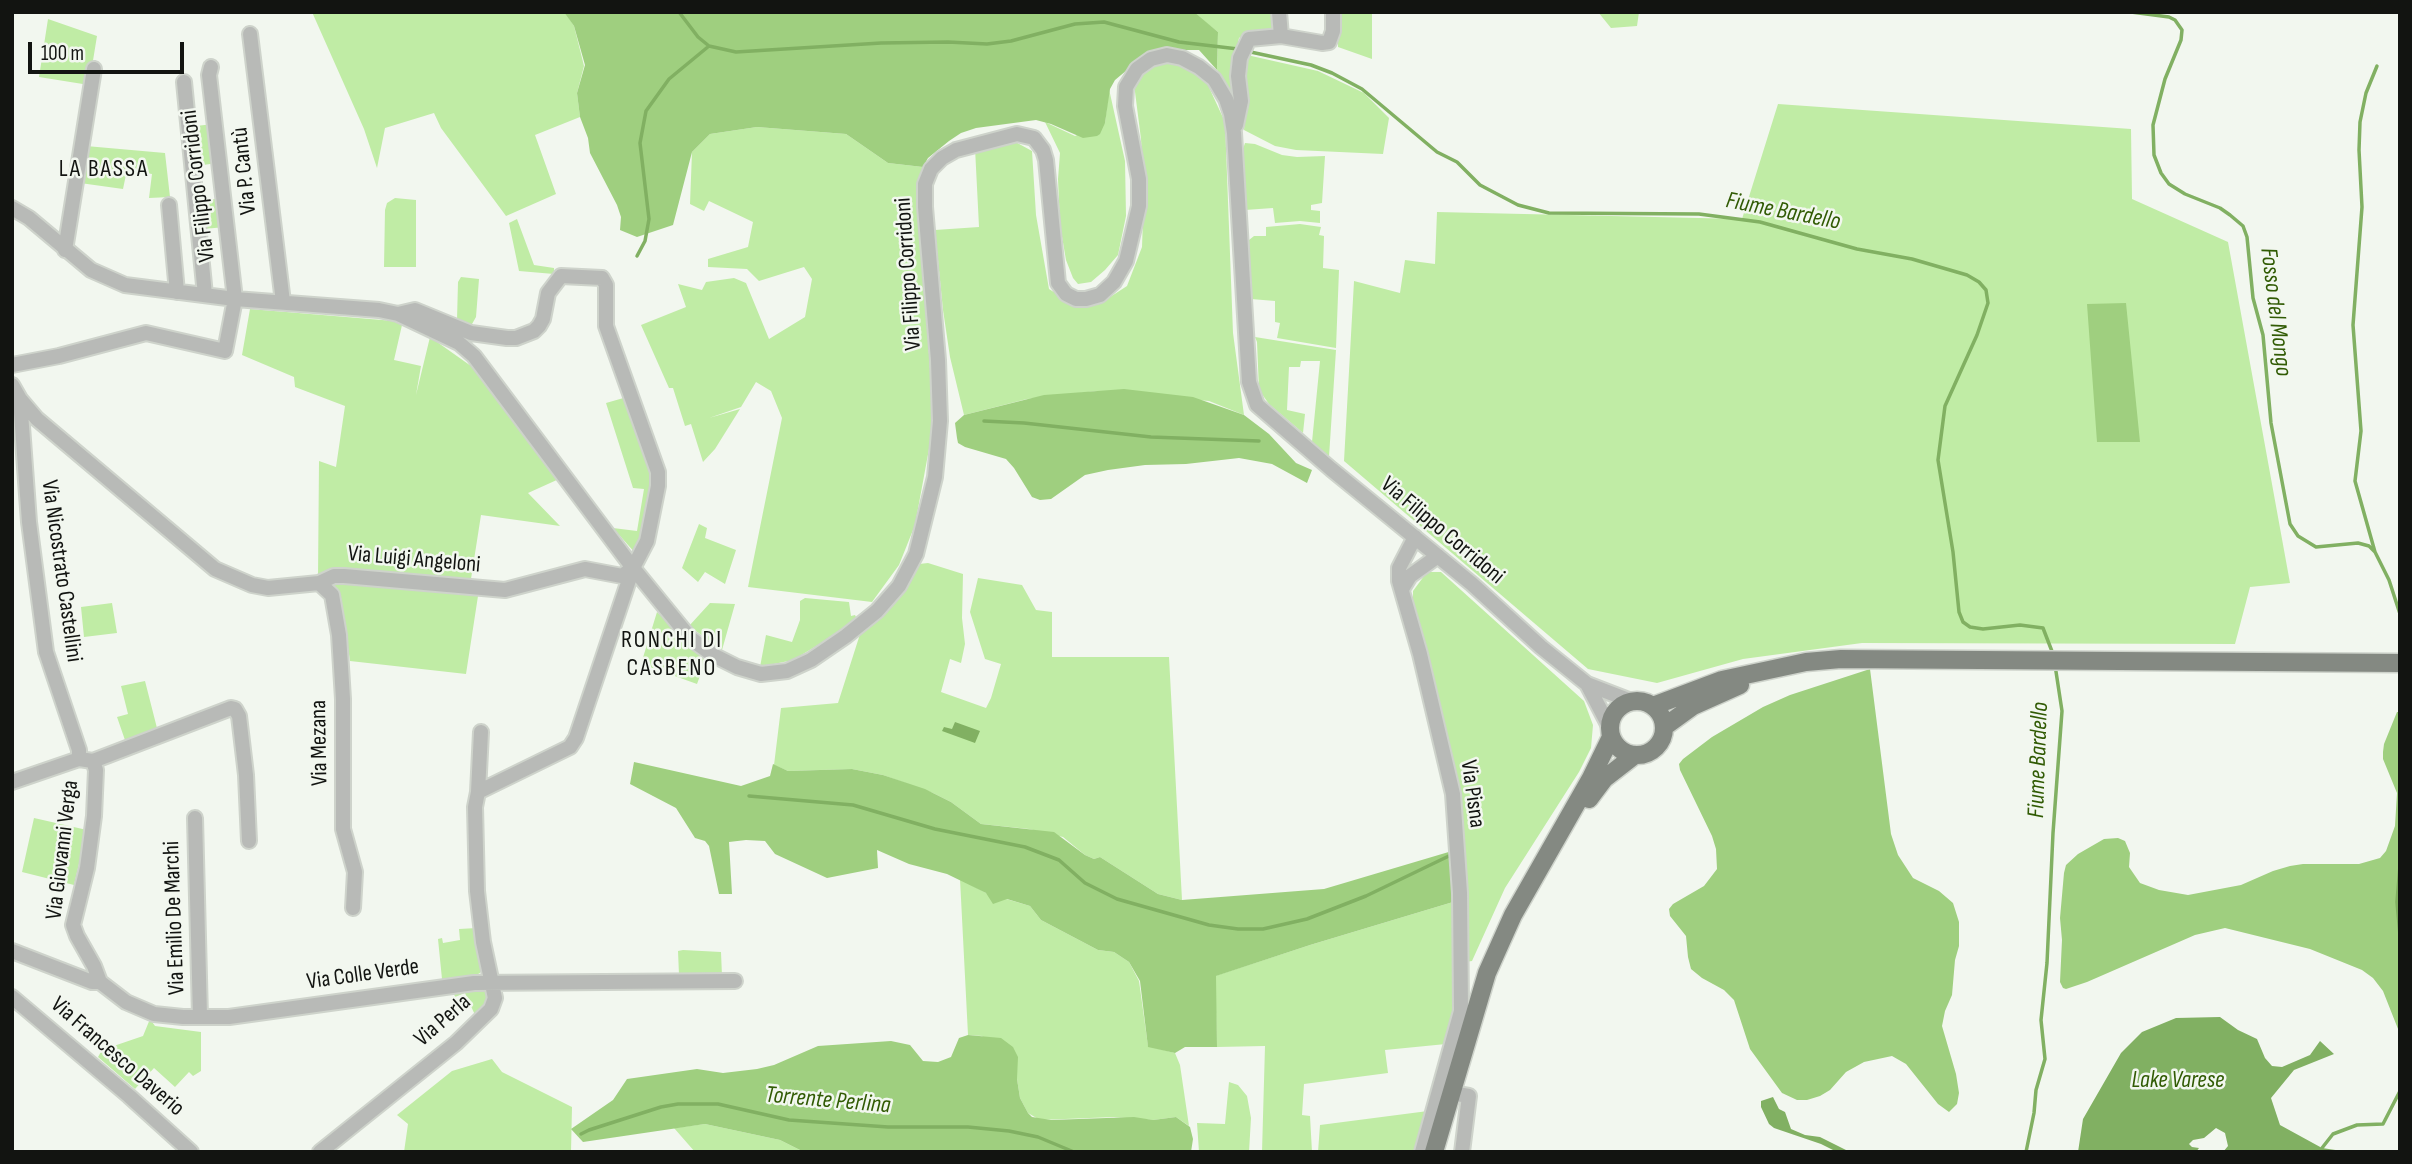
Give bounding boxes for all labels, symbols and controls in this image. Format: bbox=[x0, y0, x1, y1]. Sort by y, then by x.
scale bar bbox=[32, 28, 187, 72]
text: 100 m bbox=[41, 41, 84, 66]
street label: Via Filippo Corridoni bbox=[176, 108, 222, 264]
street label: Via P. Cantù bbox=[227, 126, 263, 216]
district label: LA BASSA bbox=[60, 156, 148, 184]
water label: Fiume Bardello bbox=[1723, 187, 1843, 237]
street label: Via Filippo Corridoni bbox=[890, 197, 928, 351]
water label: Fosso del Mongo bbox=[2253, 246, 2297, 378]
street label: Via Filippo Corridoni bbox=[1375, 471, 1509, 591]
street label: Via Nicostrato Castellini bbox=[35, 478, 87, 664]
street label: Via Luigi Angeloni bbox=[347, 540, 481, 580]
district label: RONCHI DI CASBENO bbox=[622, 627, 722, 683]
street label: Via Mezana bbox=[305, 700, 335, 786]
water label: Fiume Bardello bbox=[2023, 702, 2055, 818]
street label: Via Pisna bbox=[1454, 758, 1490, 830]
street label: Via Giovanni Verga bbox=[41, 779, 85, 921]
street label: Via Emilio De Marchi bbox=[159, 840, 191, 996]
street label: Via Colle Verde bbox=[305, 953, 421, 997]
street label: Via Perla bbox=[409, 989, 477, 1053]
street label: Via Francesco Daverio bbox=[45, 992, 189, 1122]
water label: Lake Varese bbox=[2132, 1067, 2224, 1095]
water label: Torrente Perlina bbox=[764, 1081, 892, 1121]

